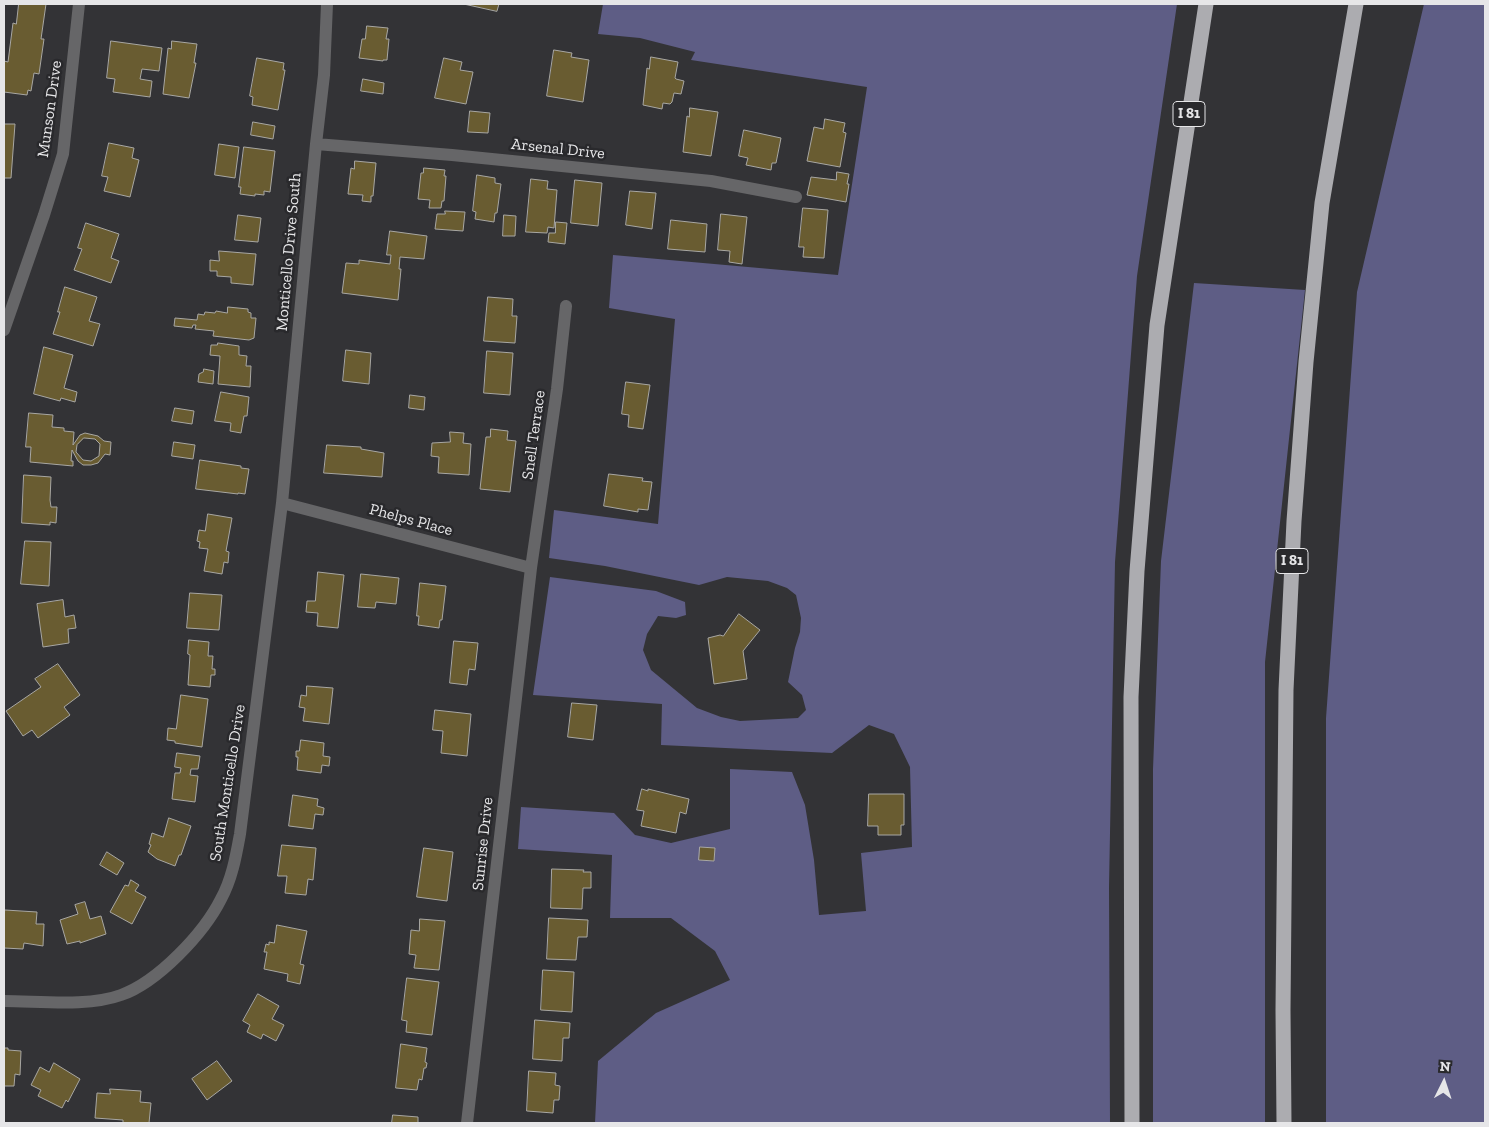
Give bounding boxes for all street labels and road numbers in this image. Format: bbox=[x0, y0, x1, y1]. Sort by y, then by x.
street label: Munson Drive bbox=[34, 59, 66, 159]
road number: I 81 bbox=[1173, 102, 1205, 126]
street label: Arsenal Drive bbox=[510, 135, 606, 163]
street label: Monticello Drive South bbox=[273, 172, 305, 332]
street label: Snell Terrace bbox=[518, 389, 550, 481]
street label: Phelps Place bbox=[367, 500, 455, 540]
road number: I 81 bbox=[1276, 548, 1308, 574]
street label: South Monticello Drive bbox=[206, 703, 250, 863]
street label: Sunrise Drive bbox=[469, 796, 497, 892]

